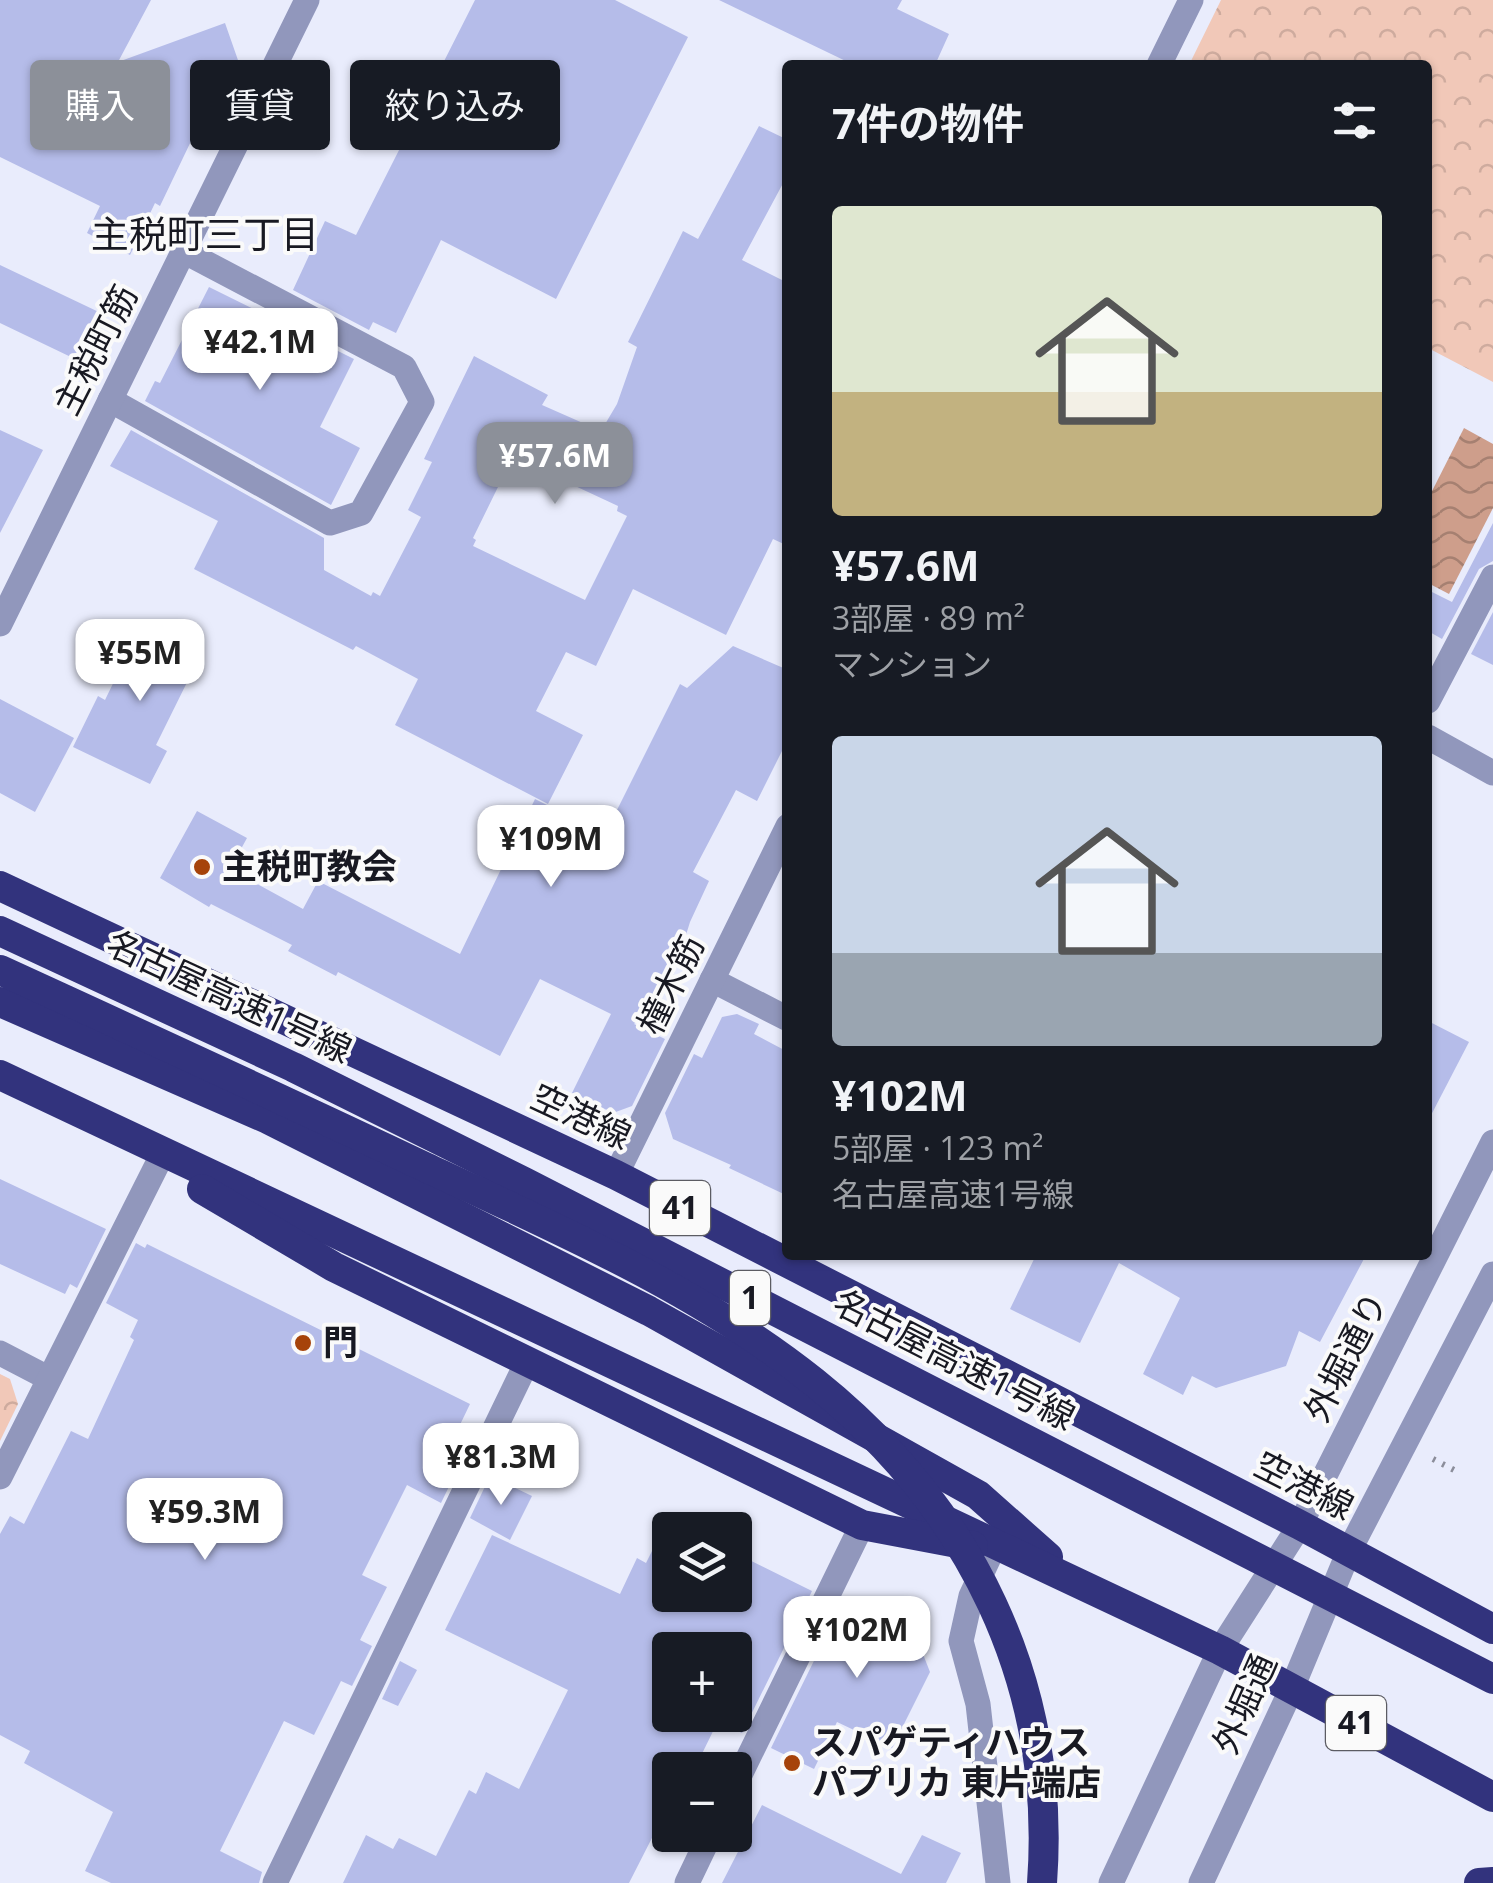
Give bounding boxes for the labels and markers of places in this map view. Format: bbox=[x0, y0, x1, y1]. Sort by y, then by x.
pin: ¥42.1M bbox=[179, 308, 341, 393]
pin: ¥57.6M bbox=[474, 422, 636, 507]
pin: ¥55M bbox=[81, 619, 199, 704]
pin: ¥109M bbox=[481, 805, 621, 890]
place label: 主税町教会 bbox=[222, 842, 397, 889]
marker: 主税町教会 bbox=[191, 856, 213, 878]
place label: 門 bbox=[323, 1318, 358, 1365]
marker: 門 bbox=[292, 1332, 314, 1354]
pin: ¥81.3M bbox=[420, 1423, 582, 1508]
pin: ¥59.3M bbox=[124, 1478, 286, 1563]
pin: ¥102M bbox=[787, 1596, 927, 1681]
place label: スパゲティハウス パプリカ 東片端店 bbox=[812, 1718, 1101, 1805]
marker: スパゲティハウス パプリカ 東片端店 bbox=[781, 1752, 803, 1774]

